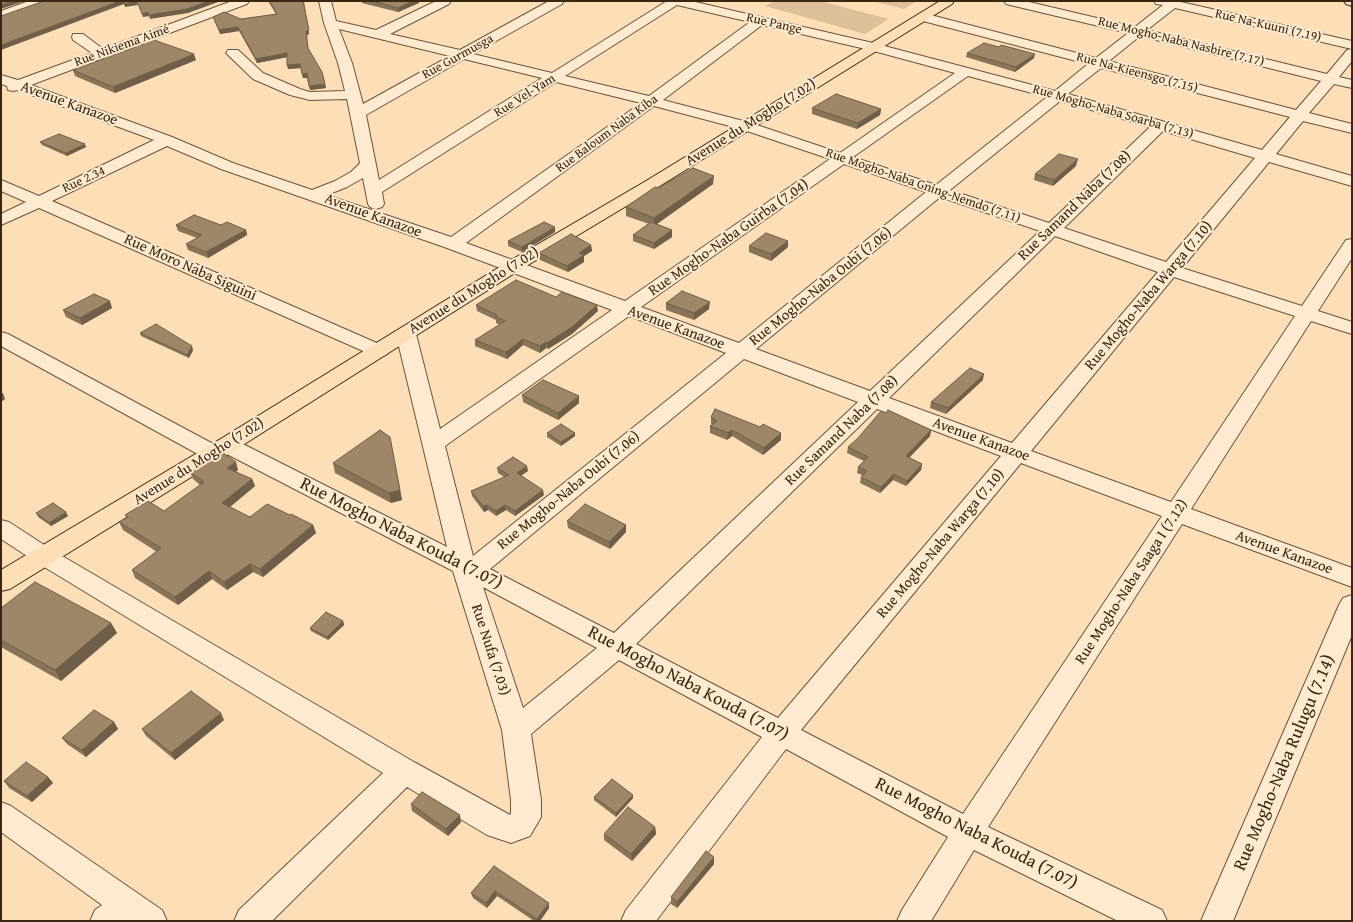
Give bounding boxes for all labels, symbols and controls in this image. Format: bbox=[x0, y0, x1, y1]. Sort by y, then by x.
street label: Rue Na-Kuuni (7.19) bbox=[1213, 6, 1323, 46]
street label: Rue Pange bbox=[745, 10, 803, 38]
street label: Rue Mogho-Naba Nasbire (7.17) bbox=[1096, 14, 1266, 70]
street label: Rue Nikiema Aimé bbox=[72, 22, 172, 70]
street label: Rue Gurmusga bbox=[420, 31, 496, 83]
street label: Rue Na-Kieensgo (7.15) bbox=[1075, 49, 1199, 97]
street label: Rue Vel-Yam bbox=[492, 71, 558, 121]
street label: Avenue du Mogho (7.02) bbox=[682, 75, 820, 171]
street label: Avenue Kanazoe bbox=[18, 78, 120, 130]
street label: Rue Mogho-Naba Soarba (7.13) bbox=[1031, 82, 1195, 142]
street label: Rue Baloum Naba Kiba bbox=[553, 92, 661, 176]
street label: Rue Mogho-Naba Gning-Nemdo (7.11) bbox=[824, 145, 1022, 227]
street label: Rue Samand Naba (7.08) bbox=[1015, 147, 1135, 265]
street label: Rue 2.34 bbox=[60, 163, 108, 197]
street label: Rue Mogho-Naba Guirba (7.04) bbox=[646, 176, 812, 300]
street label: Avenue Kanazoe bbox=[322, 190, 424, 242]
street label: Rue Mogho-Naba Warga (7.10) bbox=[1081, 218, 1217, 374]
street label: Rue Mogho-Naba Oubi (7.06) bbox=[746, 224, 896, 350]
street label: Rue Moro Naba Siguini bbox=[121, 231, 259, 305]
street label: Avenue du Mogho (7.02) bbox=[405, 243, 543, 339]
street label: Avenue Kanazoe bbox=[625, 302, 727, 354]
street label: Rue Samand Naba (7.08) bbox=[782, 372, 902, 490]
street label: Avenue du Mogho (7.02) bbox=[130, 414, 268, 510]
street label: Avenue Kanazoe bbox=[930, 414, 1032, 466]
street label: Rue Mogho-Naba Oubi (7.06) bbox=[494, 428, 644, 554]
street label: Rue Mogho-Naba Warga (7.10) bbox=[873, 466, 1009, 622]
street label: Rue Mogho Naba Kouda (7.07) bbox=[296, 473, 506, 595]
street label: Rue Mogho-Naba Saaga I (7.12) bbox=[1072, 496, 1192, 668]
street label: Avenue Kanazoe bbox=[1233, 527, 1335, 579]
street label: Rue Nufa (7.03) bbox=[467, 602, 513, 698]
street label: Rue Mogho Naba Kouda (7.07) bbox=[584, 622, 792, 746]
street label: Rue Mogho-Naba Rulugu (7.14) bbox=[1230, 652, 1340, 874]
street label: Rue Mogho Naba Kouda (7.07) bbox=[871, 773, 1081, 895]

